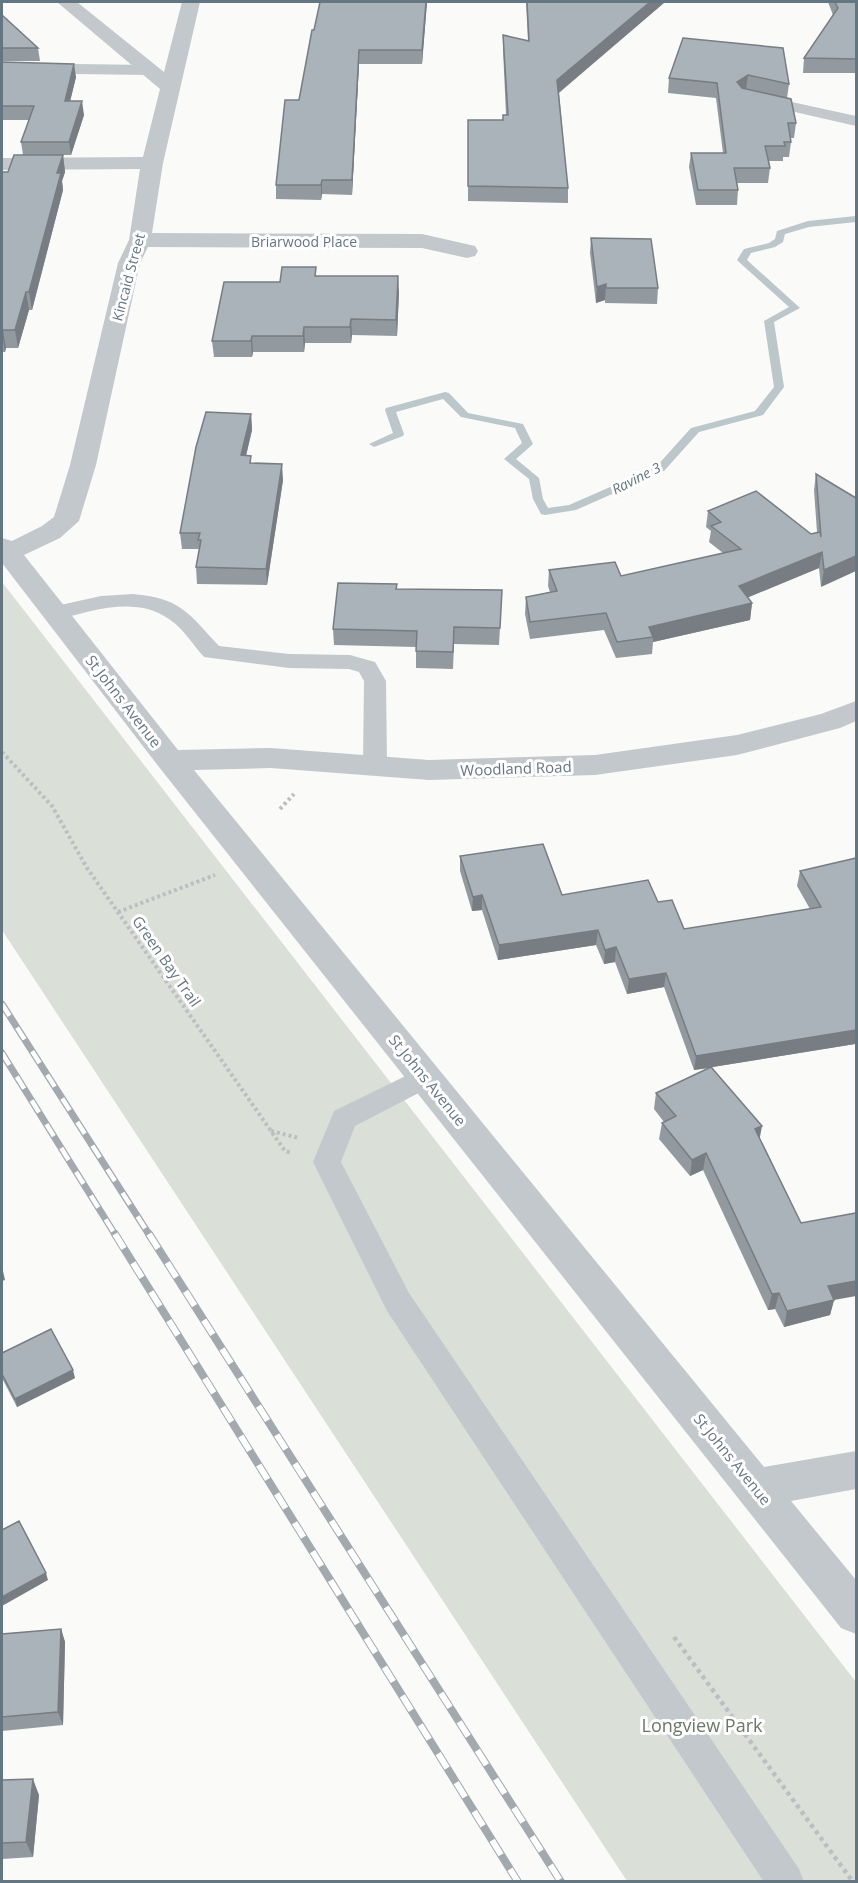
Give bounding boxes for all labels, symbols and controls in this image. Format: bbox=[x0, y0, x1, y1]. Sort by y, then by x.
street label: Kincaid Street bbox=[107, 231, 149, 323]
street label: Briarwood Place bbox=[251, 232, 357, 251]
water label: Ravine 3 bbox=[608, 458, 664, 498]
street label: St Johns Avenue bbox=[82, 651, 166, 751]
street label: Woodland Road bbox=[460, 756, 572, 780]
street label: Green Bay Trail bbox=[128, 912, 206, 1010]
street label: St Johns Avenue bbox=[385, 1030, 471, 1130]
street label: St Johns Avenue bbox=[690, 1409, 776, 1509]
park label: Longview Park bbox=[642, 1713, 763, 1737]

